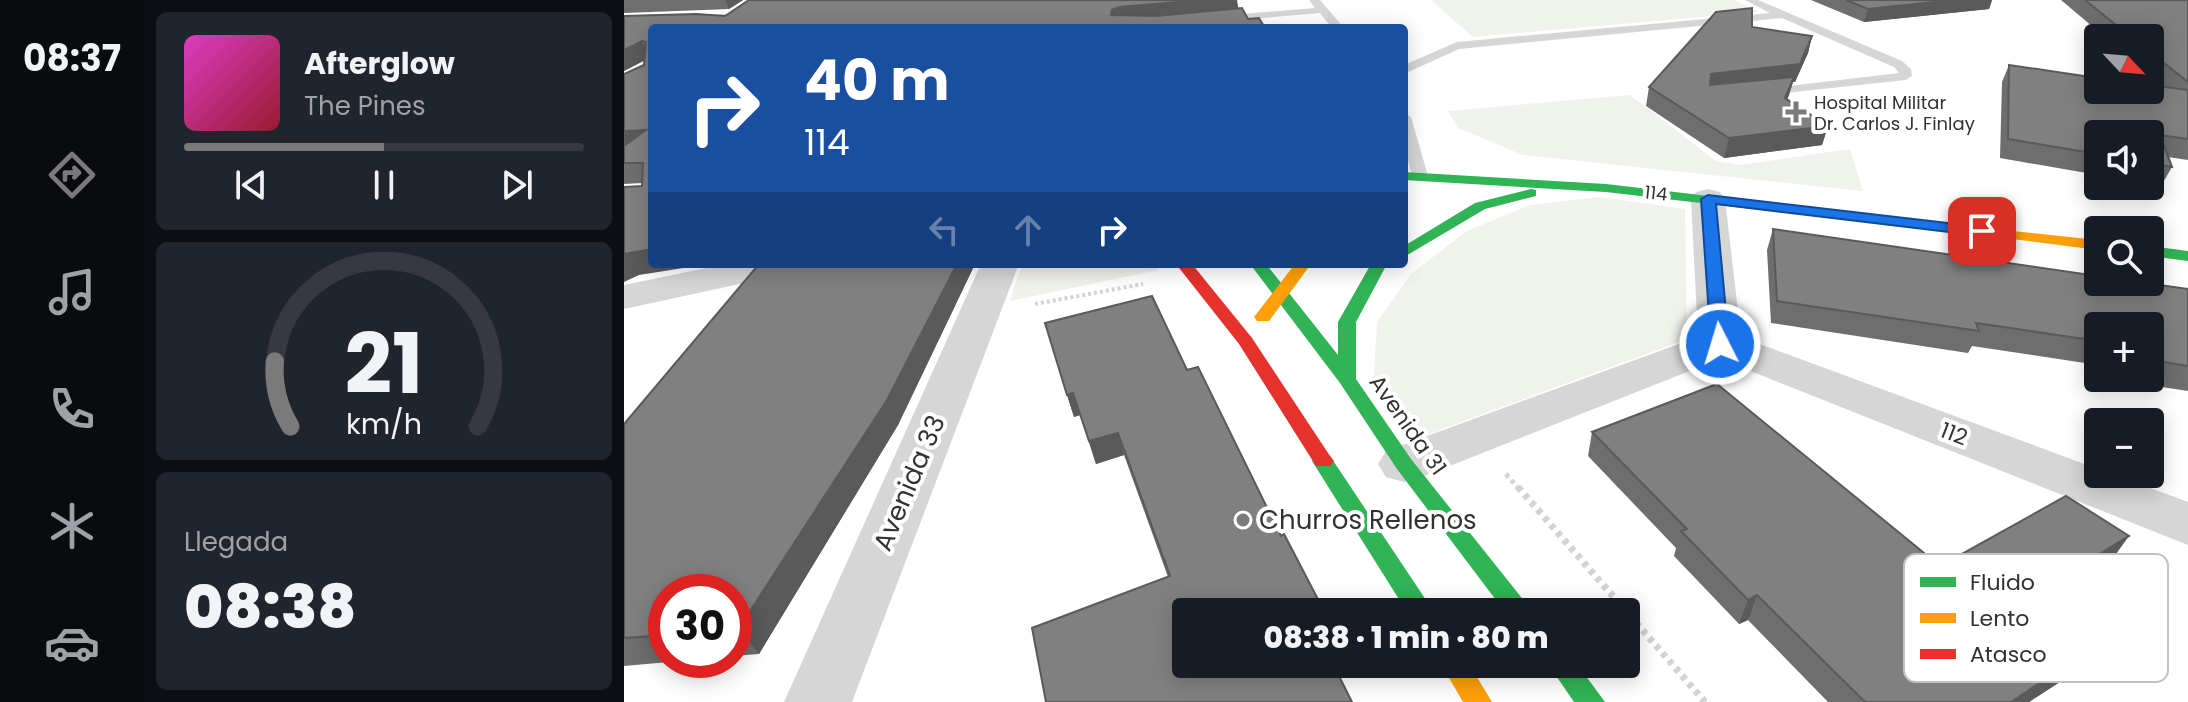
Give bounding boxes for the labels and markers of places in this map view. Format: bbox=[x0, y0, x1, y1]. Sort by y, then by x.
place label: Hospital Militar Dr. Carlos J. Finlay bbox=[1814, 90, 1975, 136]
marker: Hospital Militar Dr. Carlos J. Finlay bbox=[1785, 101, 1807, 123]
pin bbox=[1948, 197, 2016, 265]
place label: Churros Rellenos bbox=[1259, 502, 1477, 538]
marker: Churros Rellenos bbox=[1234, 511, 1252, 529]

